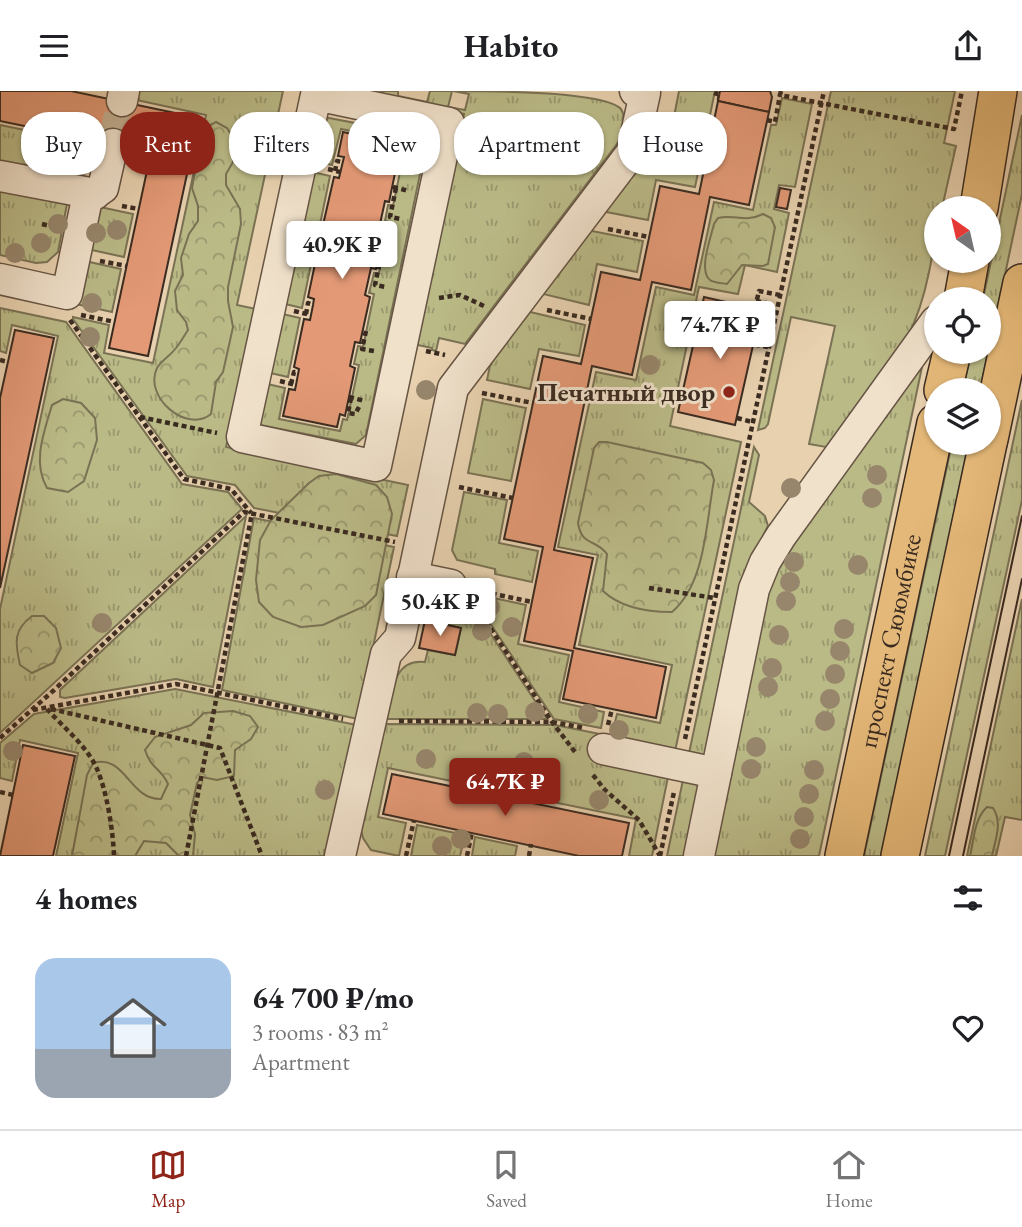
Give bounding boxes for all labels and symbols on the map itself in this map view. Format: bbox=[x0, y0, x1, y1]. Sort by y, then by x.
north arrow bbox=[924, 196, 1001, 273]
pin: 40.9K ₽ bbox=[277, 221, 407, 281]
pin: 74.7K ₽ bbox=[655, 301, 785, 361]
place label: Печатный двор bbox=[537, 375, 715, 409]
marker: Печатный двор bbox=[721, 384, 737, 400]
street label: проспект Сююмбике bbox=[850, 531, 929, 751]
pin: 50.4K ₽ bbox=[375, 579, 505, 638]
pin: 64.7K ₽ bbox=[440, 759, 570, 818]

